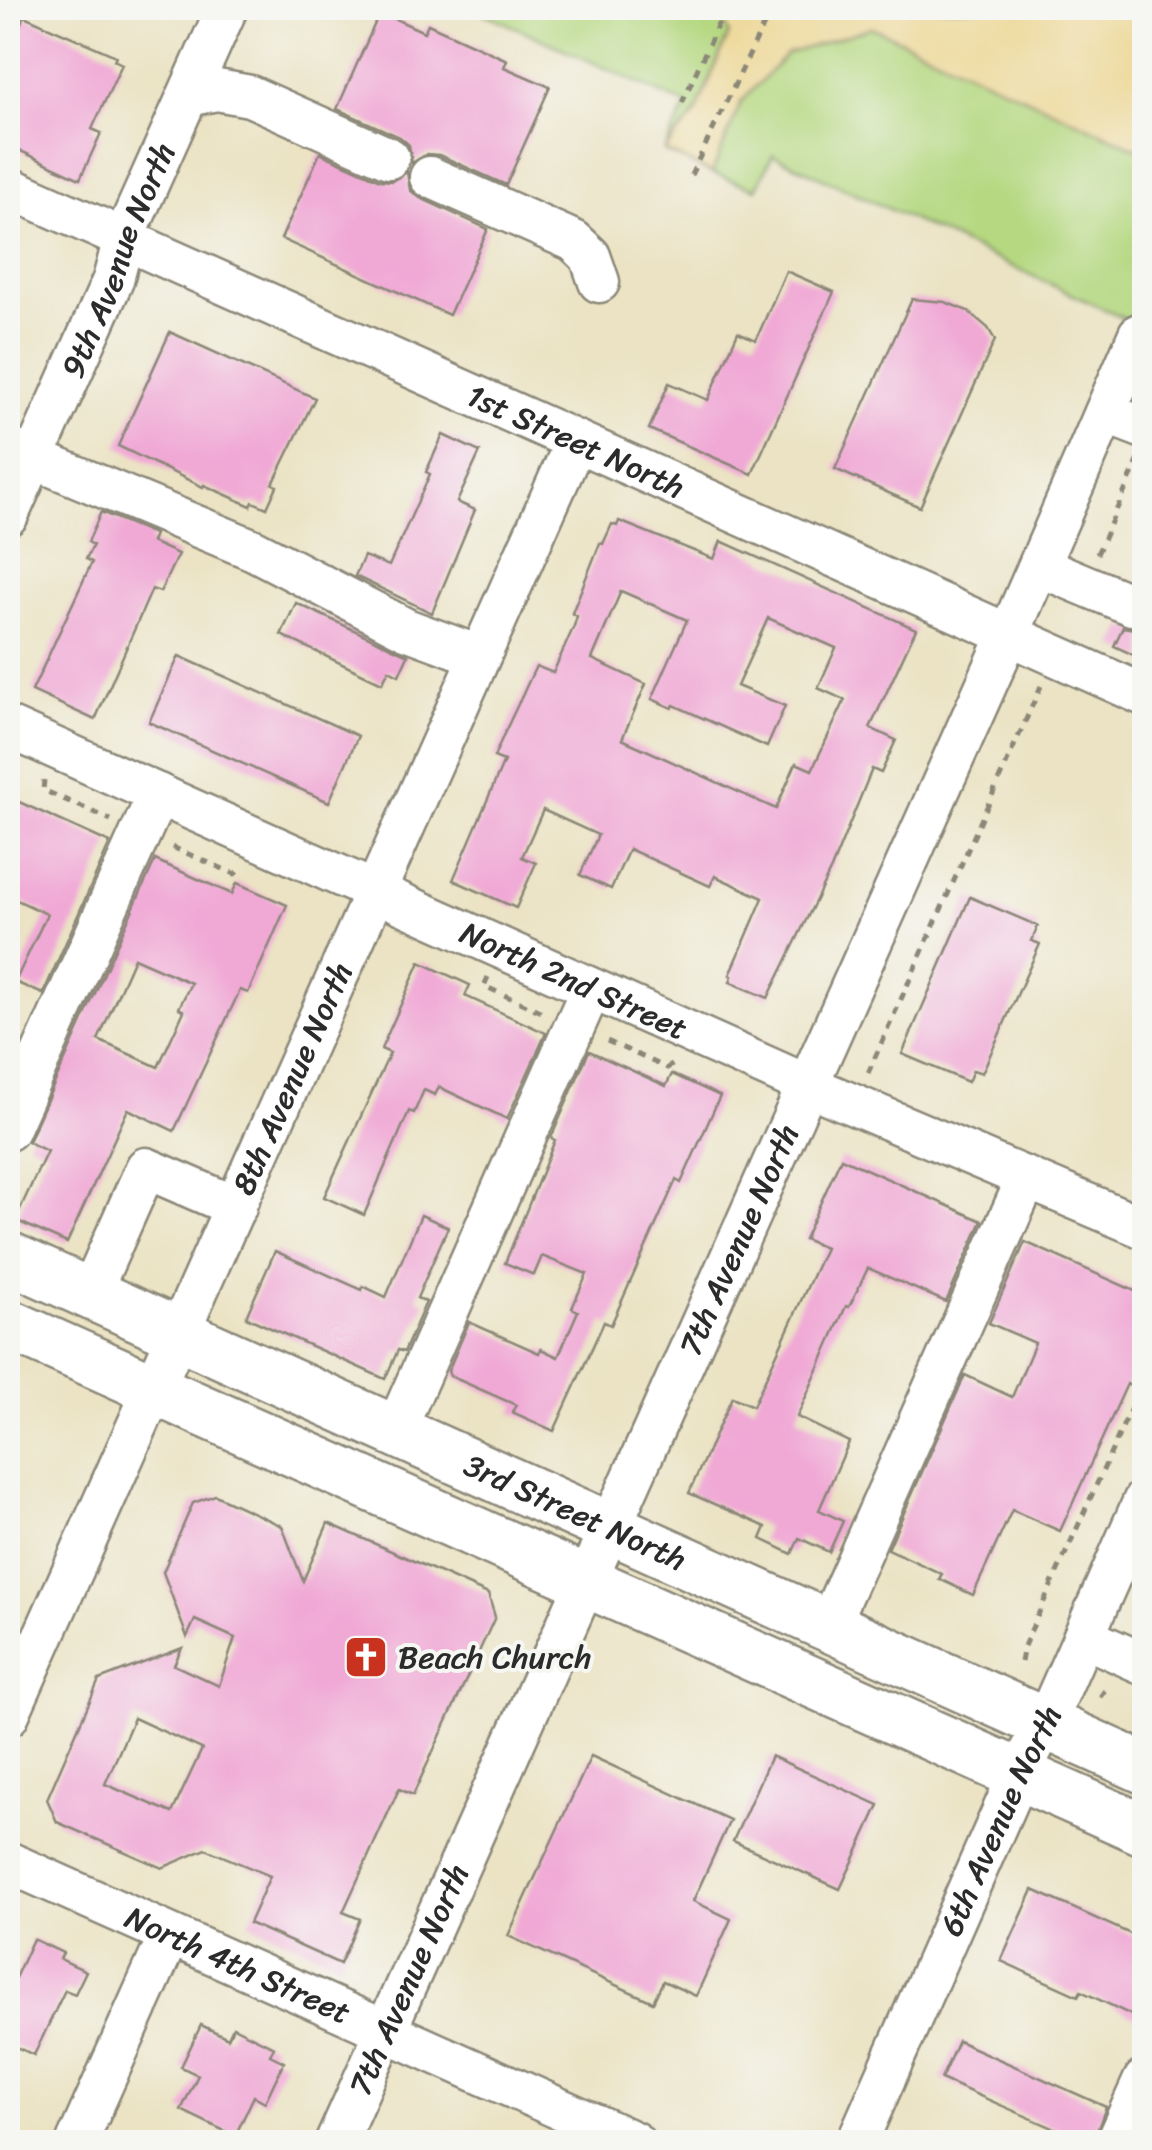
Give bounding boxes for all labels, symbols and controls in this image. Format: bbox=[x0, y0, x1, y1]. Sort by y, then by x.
street label: 9th Avenue North bbox=[45, 133, 192, 387]
street label: 1st Street North bbox=[457, 368, 694, 515]
street label: North 2nd Street bbox=[450, 905, 697, 1057]
street label: 8th Avenue North bbox=[216, 953, 369, 1204]
street label: 7th Avenue North bbox=[662, 1115, 816, 1365]
street label: 3rd Street North bbox=[454, 1438, 696, 1588]
place label: Beach Church bbox=[398, 1629, 592, 1686]
church icon: Beach Church bbox=[343, 1634, 389, 1680]
street label: 6th Avenue North bbox=[923, 1696, 1079, 1945]
street label: 7th Avenue North bbox=[332, 1854, 486, 2105]
street label: North 4th Street bbox=[115, 1890, 360, 2041]

